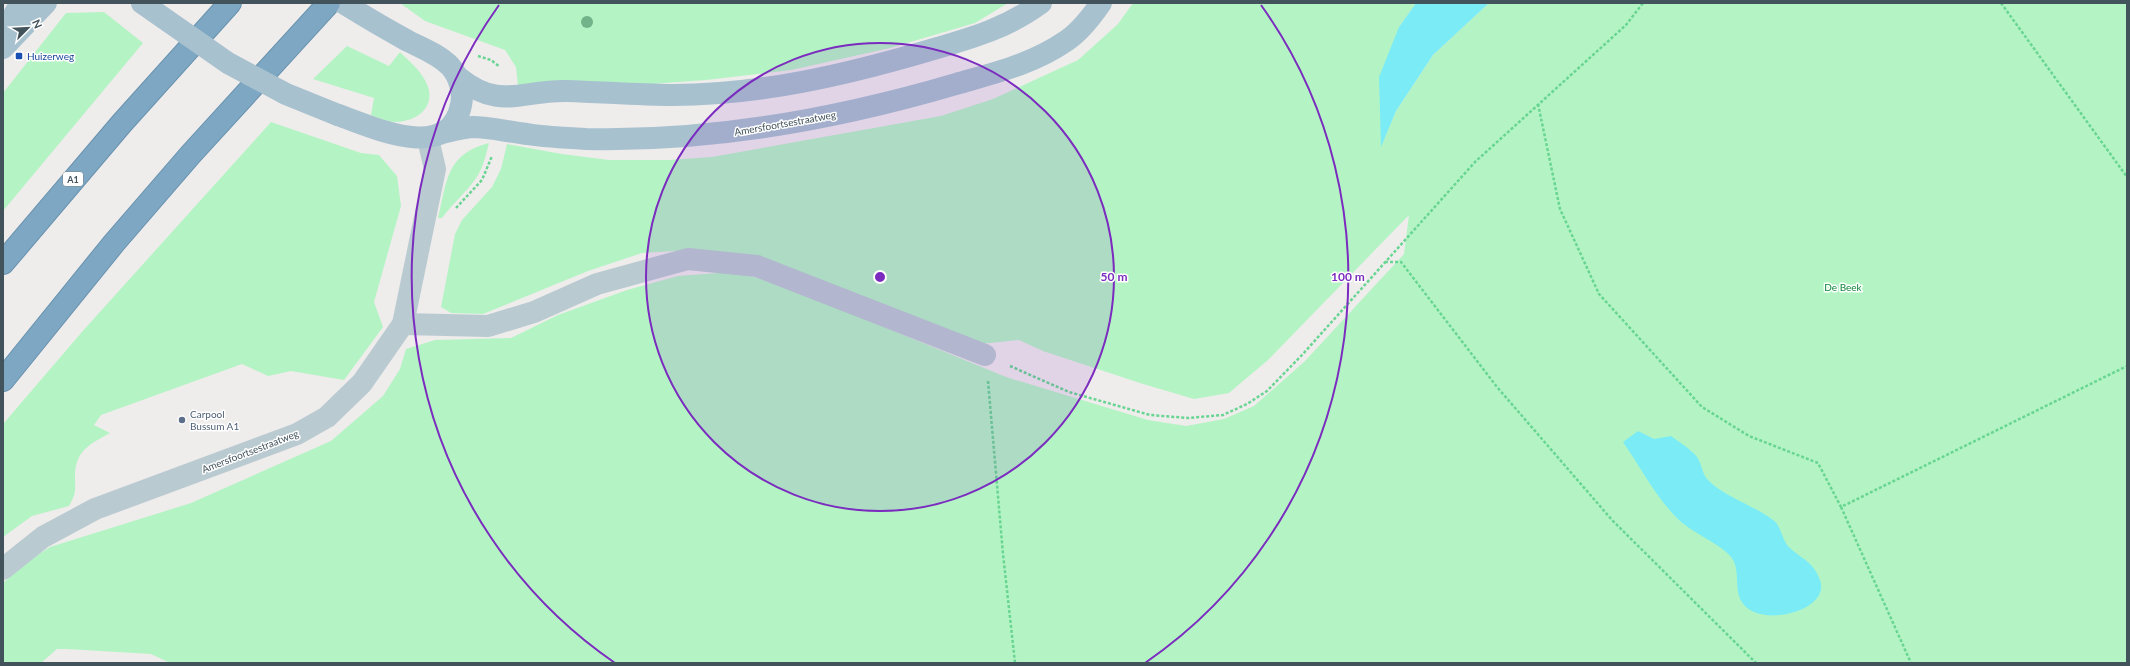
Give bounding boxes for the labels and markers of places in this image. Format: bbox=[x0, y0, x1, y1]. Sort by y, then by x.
place label: Huizerweg bbox=[27, 50, 74, 62]
marker: Huizerweg bbox=[14, 51, 24, 61]
centre of rings bbox=[873, 270, 887, 284]
place label: Carpool Bussum A1 bbox=[190, 408, 239, 432]
marker: Carpool Bussum A1 bbox=[177, 415, 187, 425]

